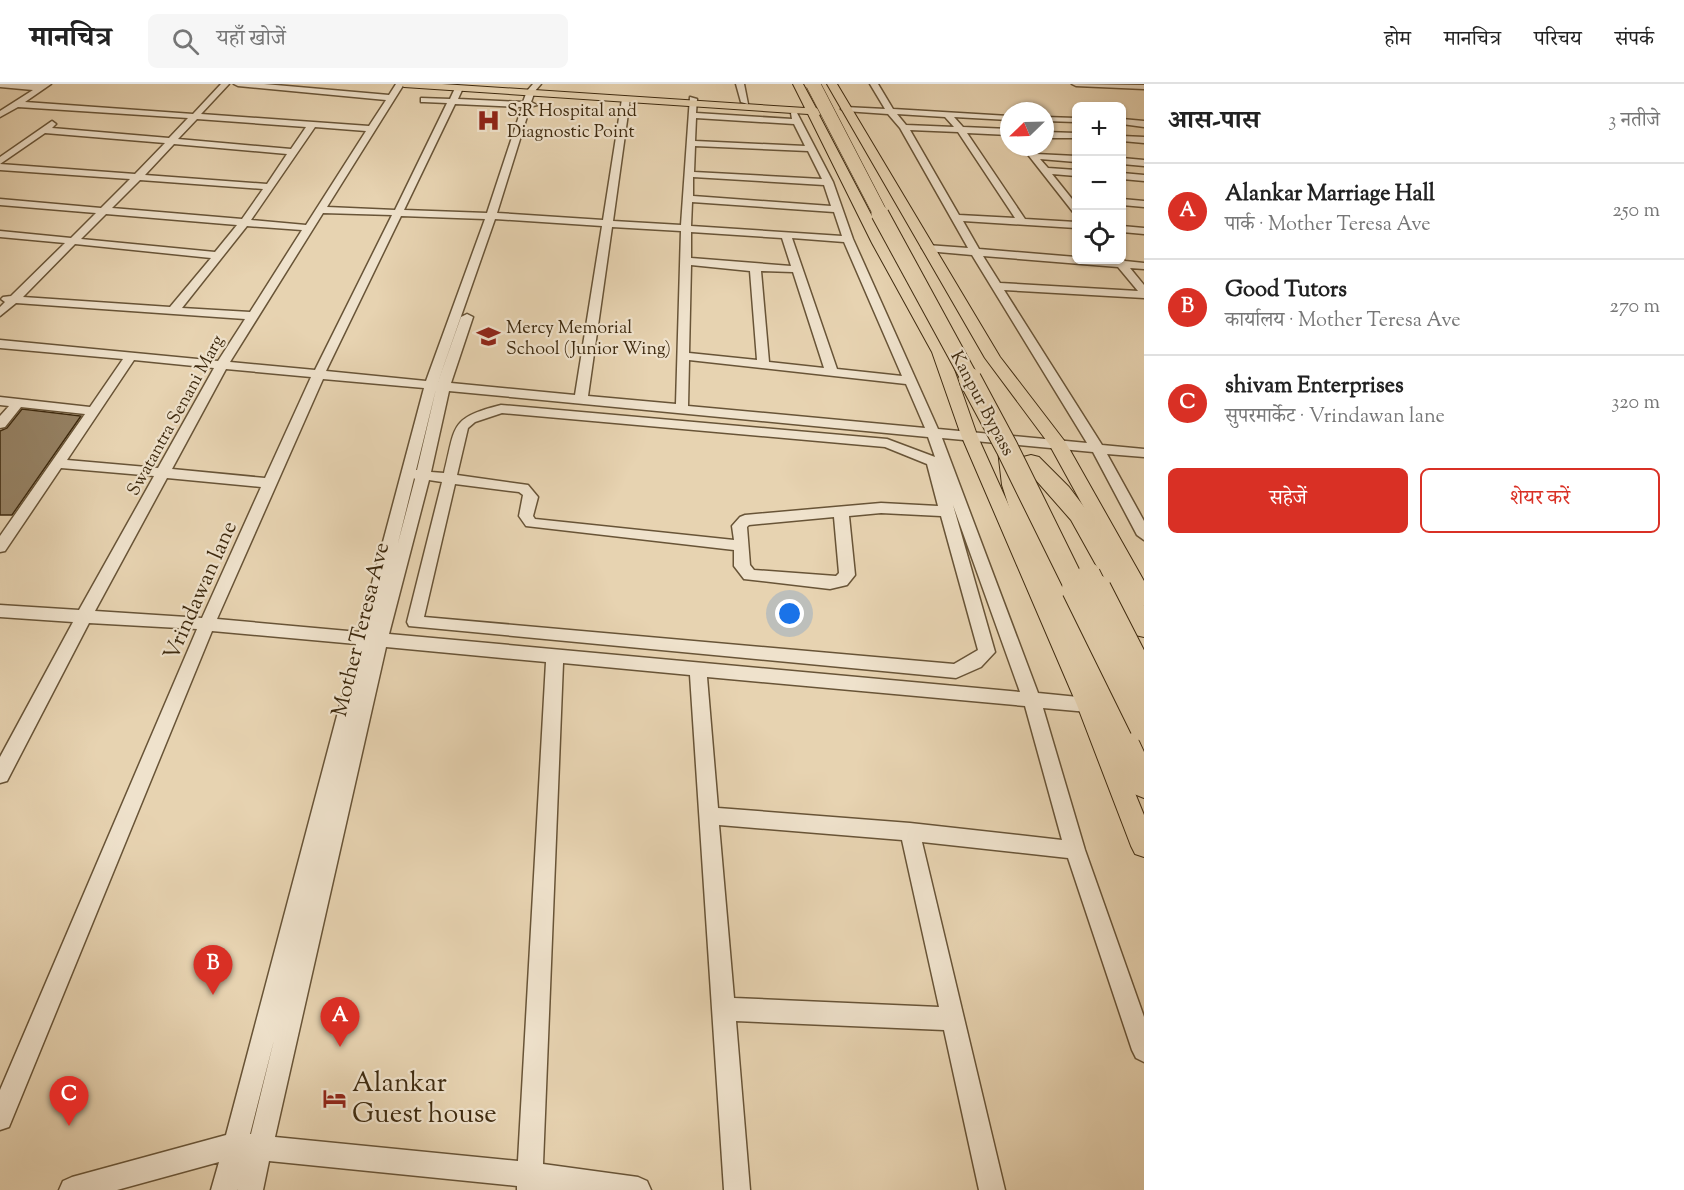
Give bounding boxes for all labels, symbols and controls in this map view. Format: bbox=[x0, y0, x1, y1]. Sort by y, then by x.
search box bbox=[148, 14, 568, 68]
text: मानचित्र bbox=[30, 19, 112, 59]
text: यहाँ खोजें bbox=[217, 24, 286, 56]
icon: search bbox=[169, 25, 202, 58]
text: होम bbox=[1384, 25, 1411, 55]
text: मानचित्र bbox=[1444, 25, 1501, 55]
text: परिचय bbox=[1534, 25, 1582, 55]
text: संपर्क bbox=[1615, 25, 1654, 55]
place label: S.R Hospital and Diagnostic Point bbox=[507, 99, 637, 146]
north arrow bbox=[1000, 102, 1054, 156]
map controls bbox=[1072, 102, 1126, 264]
button: + bbox=[1072, 102, 1126, 156]
text: आस-पास bbox=[1168, 103, 1260, 140]
hospital icon: S.R Hospital and Diagnostic Point bbox=[476, 107, 502, 133]
text: 3 नतीजे bbox=[1608, 107, 1660, 136]
button: − bbox=[1072, 156, 1126, 210]
text: Alankar Marriage Hall bbox=[1225, 179, 1435, 211]
text: A bbox=[1179, 197, 1196, 226]
text: 250 m bbox=[1612, 197, 1660, 226]
button: locate bbox=[1072, 210, 1126, 264]
text: पार्क · Mother Teresa Ave bbox=[1225, 211, 1431, 240]
text: Good Tutors bbox=[1225, 275, 1347, 307]
text: B bbox=[1181, 293, 1194, 322]
text: 270 m bbox=[1610, 293, 1660, 322]
text: कार्यालय · Mother Teresa Ave bbox=[1225, 307, 1461, 336]
place label: Mercy Memorial School (Junior Wing) bbox=[506, 316, 671, 363]
school or university icon: Mercy Memorial School (Junior Wing) bbox=[475, 324, 501, 350]
street label: Swatantra Senani Marg bbox=[122, 331, 232, 501]
street label: Kanpur Bypass bbox=[943, 347, 1020, 461]
text: shivam Enterprises bbox=[1225, 371, 1404, 403]
text: C bbox=[1179, 389, 1196, 418]
text: 320 m bbox=[1611, 389, 1660, 418]
text: सुपरमार्केट · Vrindawan lane bbox=[1225, 403, 1445, 432]
button: सहेजें bbox=[1168, 468, 1408, 533]
button: शेयर करें bbox=[1420, 468, 1660, 533]
street label: Vrindawan lane bbox=[157, 516, 247, 666]
street label: Mother Teresa Ave bbox=[325, 539, 399, 720]
your location bbox=[775, 599, 804, 628]
pin: B bbox=[194, 946, 232, 995]
pin: A bbox=[320, 998, 360, 1047]
place label: Alankar Guest house bbox=[352, 1065, 497, 1135]
pin: C bbox=[50, 1076, 88, 1126]
hotel icon: Alankar Guest house bbox=[321, 1085, 347, 1111]

